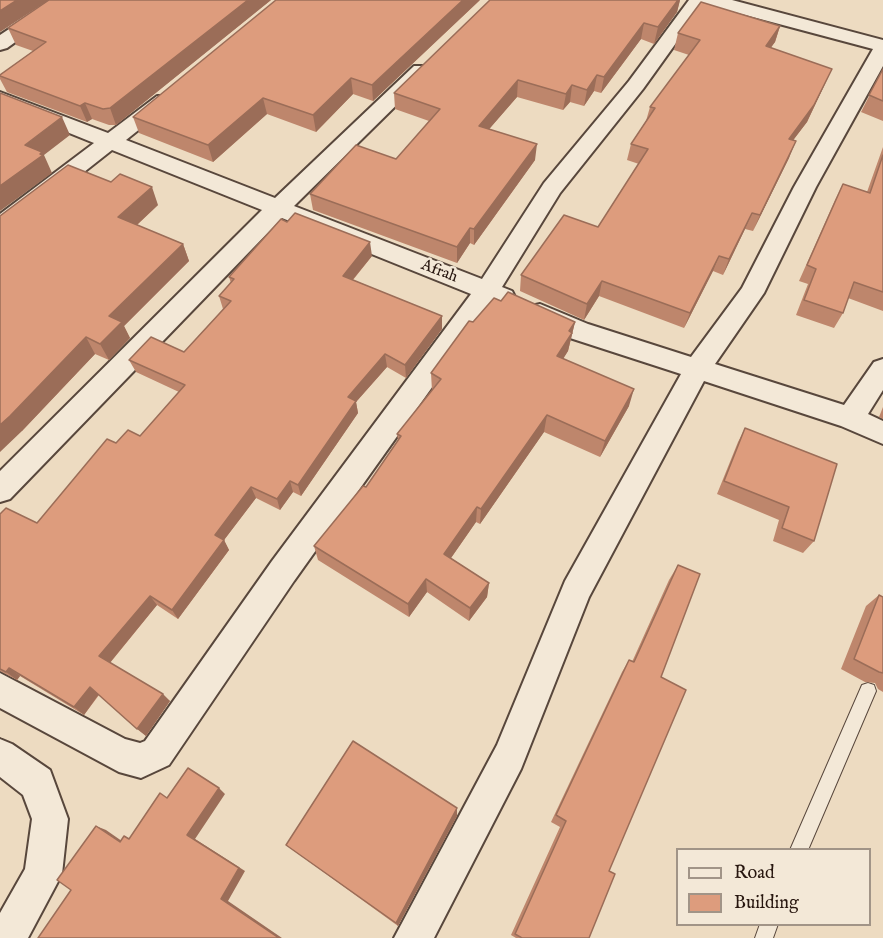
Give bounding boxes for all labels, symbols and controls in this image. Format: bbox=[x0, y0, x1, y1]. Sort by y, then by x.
street label: Afrah bbox=[418, 256, 460, 288]
legend bbox=[676, 848, 871, 926]
text: Road bbox=[734, 862, 775, 885]
text: Building bbox=[734, 892, 799, 915]

